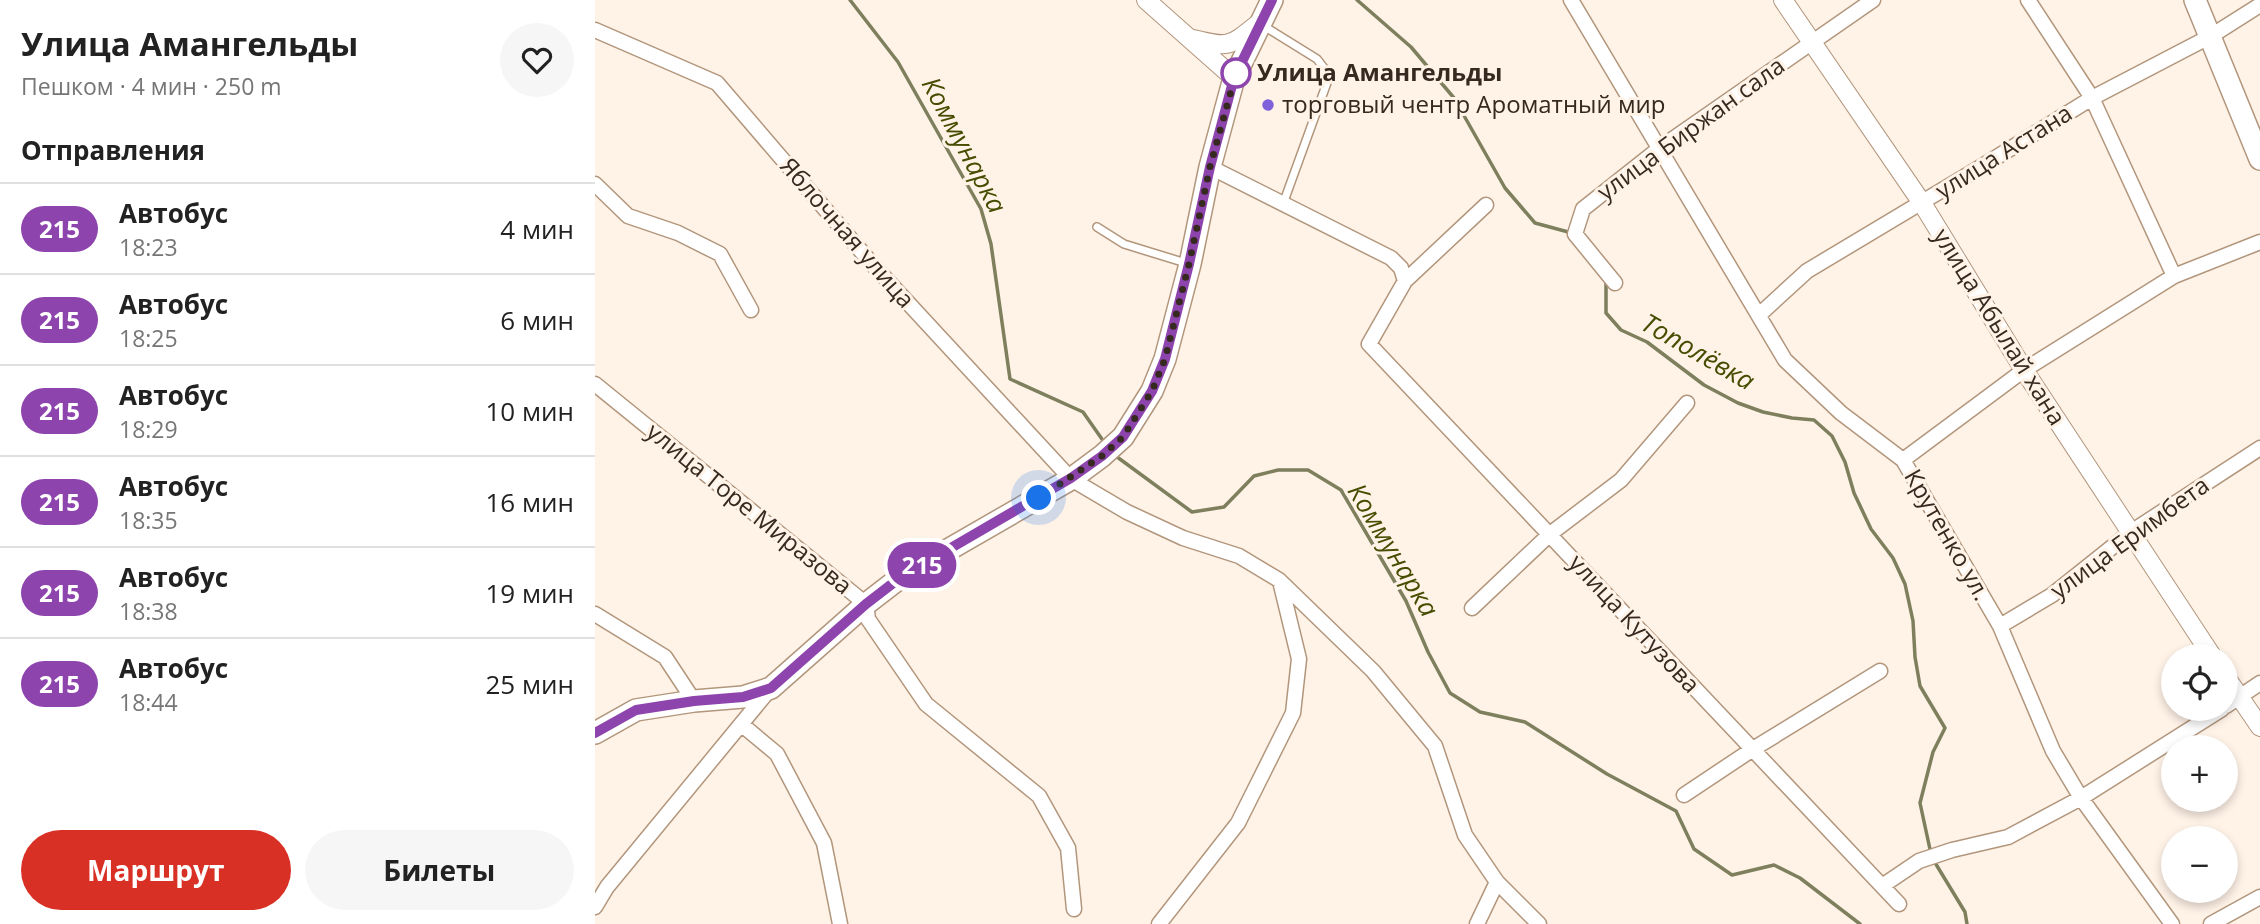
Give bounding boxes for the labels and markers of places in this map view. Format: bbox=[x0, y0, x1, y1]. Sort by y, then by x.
place label: Улица Амангельды bbox=[1257, 55, 1502, 88]
marker: Улица Амангельды bbox=[1221, 58, 1251, 88]
place label: торговый чентр Ароматный мир bbox=[1282, 87, 1666, 120]
marker: торговый чентр Ароматный мир bbox=[1260, 97, 1276, 113]

